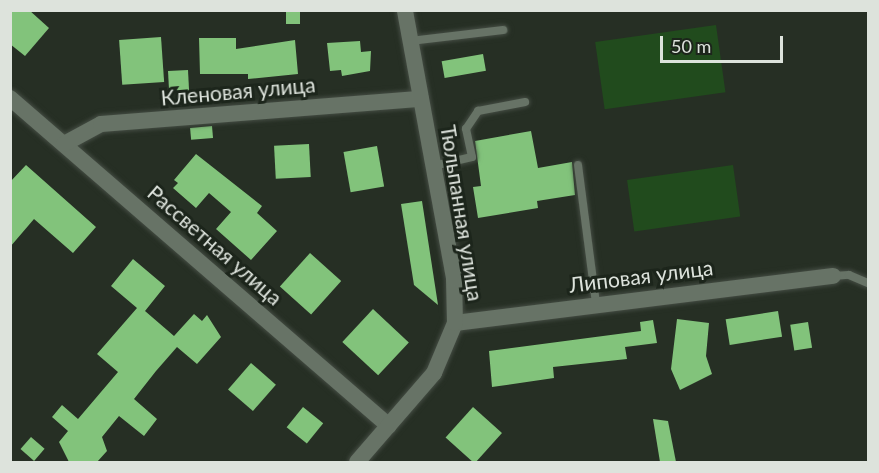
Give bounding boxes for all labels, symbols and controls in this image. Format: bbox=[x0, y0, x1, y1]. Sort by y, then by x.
scale bar bbox=[663, 24, 786, 62]
text: 50 m bbox=[671, 35, 711, 57]
street label: Кленовая улица bbox=[160, 72, 316, 110]
street label: Тюльпанная улица bbox=[436, 123, 488, 303]
street label: Рассветная улица bbox=[143, 180, 287, 310]
street label: Липовая улица bbox=[568, 255, 714, 297]

